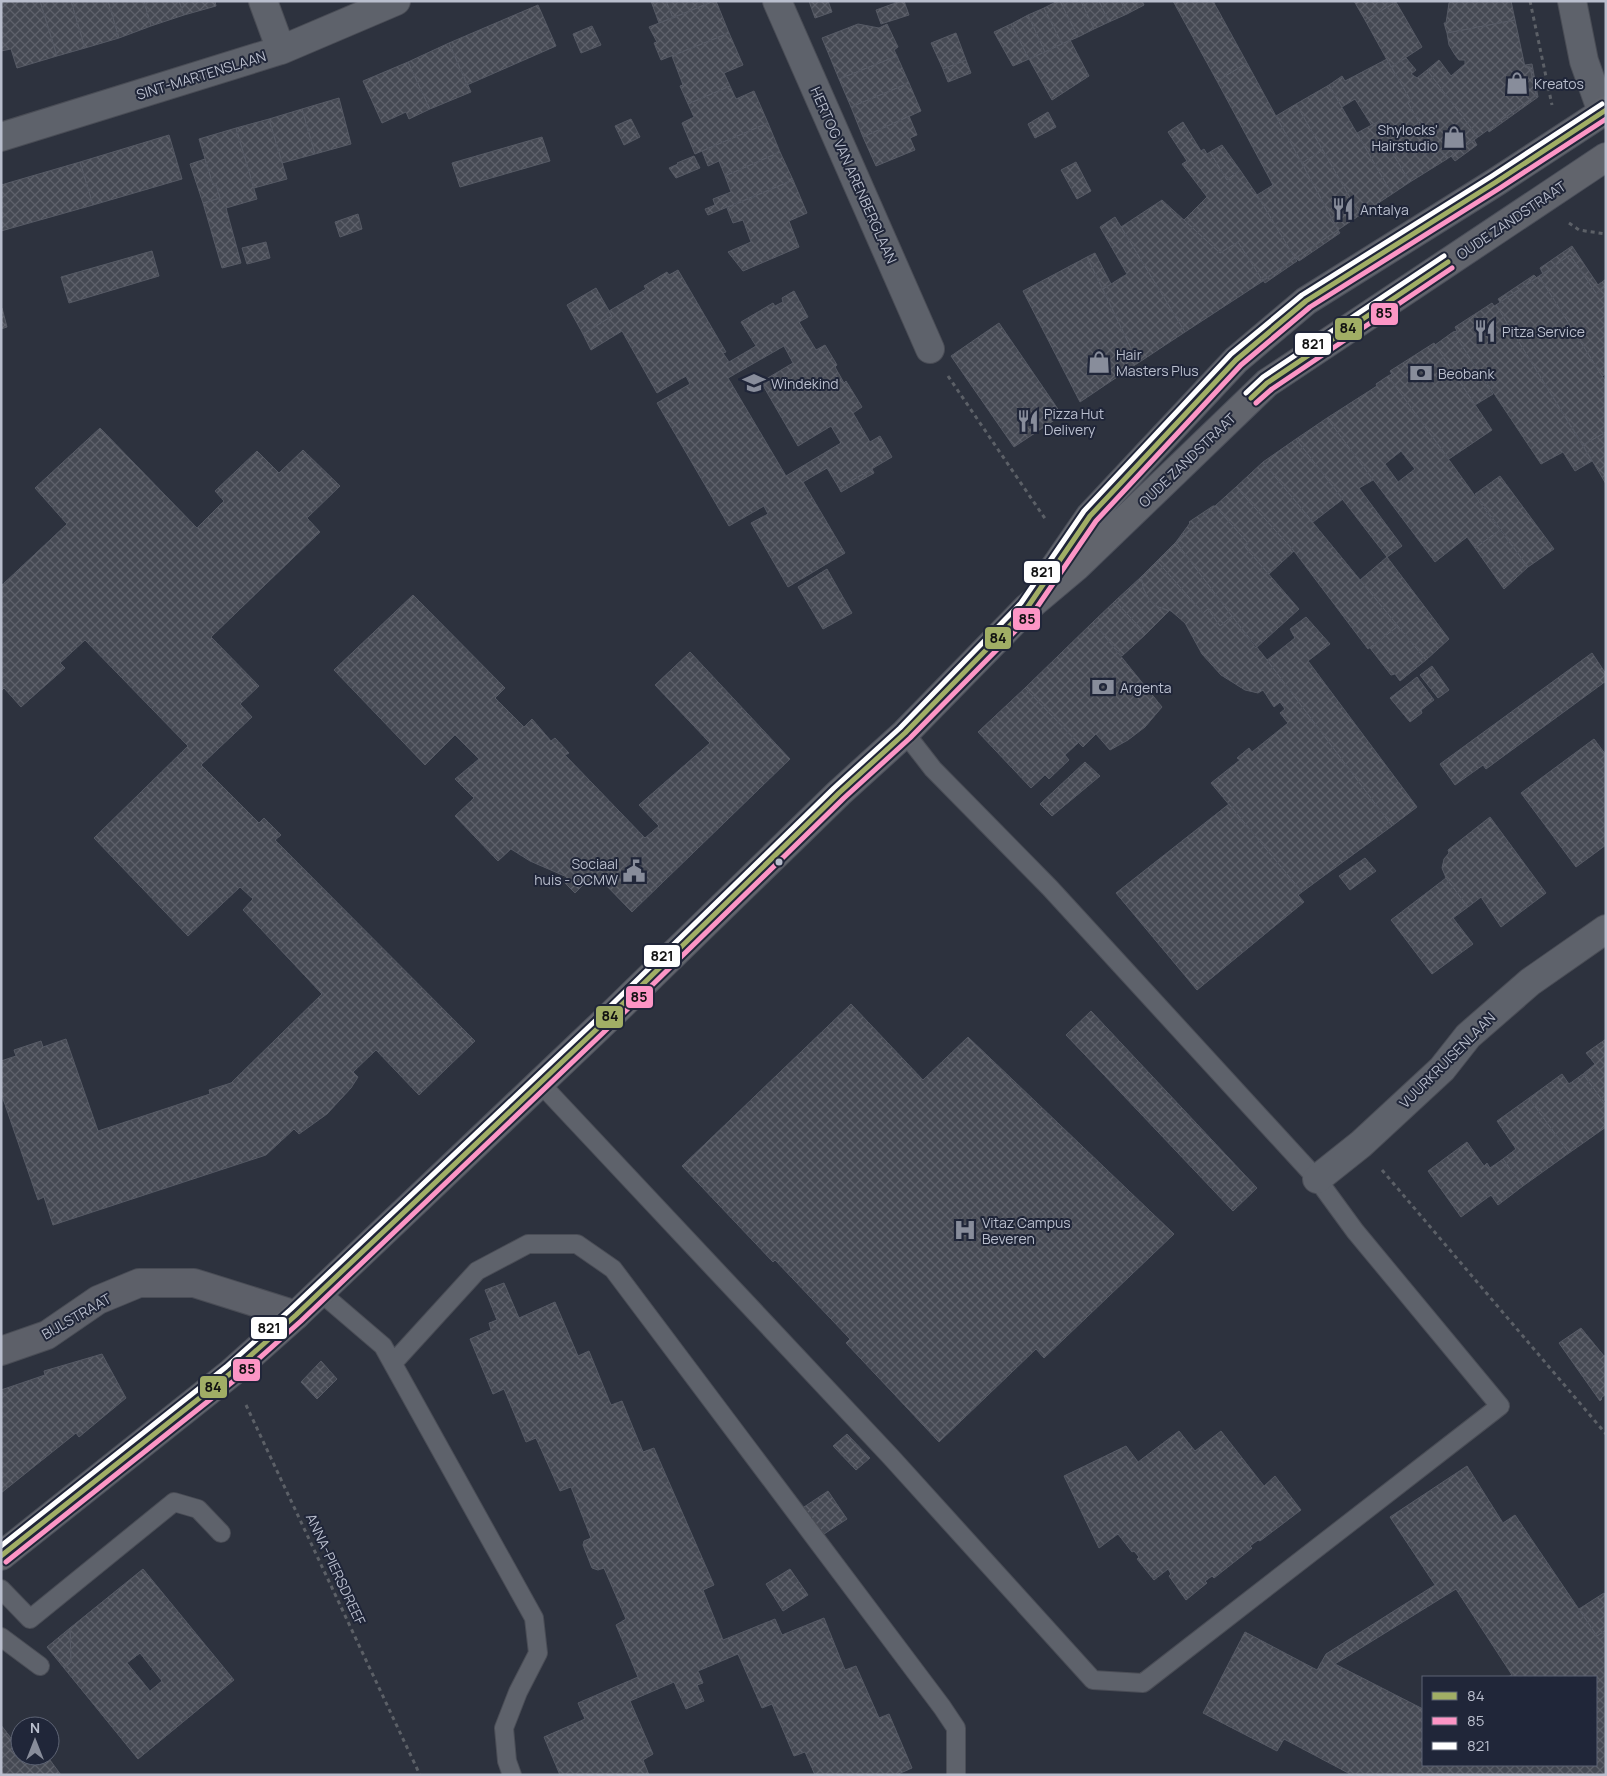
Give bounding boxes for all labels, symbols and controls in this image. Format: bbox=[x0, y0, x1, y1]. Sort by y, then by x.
street label: SINT-MARTENSLAAN bbox=[134, 46, 268, 104]
shop icon: Kreatos bbox=[1504, 70, 1530, 96]
place label: Kreatos bbox=[1534, 74, 1584, 93]
street label: HERTOG VAN ARENBERGLAAN bbox=[806, 84, 902, 266]
place label: Shylocks' Hairstudio bbox=[1371, 120, 1438, 155]
shop icon: Shylocks' Hairstudio bbox=[1441, 124, 1467, 150]
street label: OUDE ZANDSTRAAT bbox=[1453, 176, 1570, 264]
restaurant icon: Antalya bbox=[1330, 196, 1356, 222]
place label: Antalya bbox=[1360, 200, 1409, 219]
line badge: 85 bbox=[1370, 302, 1399, 326]
text: 85 bbox=[1376, 303, 1392, 322]
line badge: 84 bbox=[1334, 317, 1363, 341]
text: 84 bbox=[1339, 318, 1357, 337]
restaurant icon: Pitza Service bbox=[1472, 318, 1498, 344]
place label: Pitza Service bbox=[1502, 322, 1585, 341]
line badge: 821 bbox=[1294, 332, 1332, 356]
text: 821 bbox=[1301, 334, 1325, 353]
place label: Hair Masters Plus bbox=[1116, 345, 1199, 380]
shop icon: Hair Masters Plus bbox=[1086, 349, 1112, 375]
bank icon: Beobank bbox=[1408, 360, 1434, 386]
place label: Beobank bbox=[1438, 364, 1495, 383]
school or university icon: Windekind bbox=[741, 370, 767, 396]
place label: Windekind bbox=[771, 374, 839, 393]
place label: Pizza Hut Delivery bbox=[1044, 404, 1105, 439]
restaurant icon: Pizza Hut Delivery bbox=[1015, 408, 1041, 434]
street label: OUDE ZANDSTRAAT bbox=[1134, 408, 1240, 511]
line badge: 821 bbox=[1023, 560, 1061, 584]
text: 821 bbox=[1030, 562, 1054, 581]
line badge: 85 bbox=[1012, 607, 1041, 631]
text: 85 bbox=[1019, 609, 1035, 628]
line badge: 84 bbox=[984, 626, 1012, 650]
text: 84 bbox=[989, 628, 1007, 647]
bank icon: Argenta bbox=[1090, 674, 1116, 700]
place label: Argenta bbox=[1120, 678, 1172, 697]
place label: Sociaal huis - OCMW bbox=[534, 854, 618, 889]
unlabelled marker bbox=[774, 857, 784, 867]
public building icon: Sociaal huis - OCMW bbox=[621, 858, 647, 884]
line badge: 821 bbox=[643, 944, 681, 968]
text: 821 bbox=[650, 946, 674, 965]
line badge: 85 bbox=[625, 985, 654, 1009]
text: 85 bbox=[631, 987, 647, 1006]
line badge: 84 bbox=[595, 1005, 624, 1029]
text: 84 bbox=[601, 1006, 619, 1025]
street label: VUURKRUISENLAAN bbox=[1395, 1008, 1499, 1112]
place label: Vitaz Campus Beveren bbox=[982, 1213, 1071, 1248]
hospital icon: Vitaz Campus Beveren bbox=[952, 1217, 978, 1243]
street label: BIJLSTRAAT bbox=[38, 1288, 115, 1343]
line badge: 821 bbox=[250, 1316, 288, 1340]
text: 821 bbox=[257, 1318, 281, 1337]
line badge: 85 bbox=[232, 1358, 261, 1382]
text: 85 bbox=[239, 1359, 255, 1378]
line badge: 84 bbox=[199, 1375, 228, 1399]
text: 84 bbox=[204, 1377, 222, 1396]
street label: ANNA-PIERSDREEF bbox=[302, 1510, 370, 1628]
legend bbox=[1422, 1676, 1597, 1766]
text: 84 bbox=[1467, 1685, 1485, 1706]
text: 85 bbox=[1467, 1710, 1484, 1731]
north arrow bbox=[10, 1716, 60, 1766]
text: N bbox=[30, 1718, 40, 1737]
text: 821 bbox=[1467, 1735, 1490, 1756]

